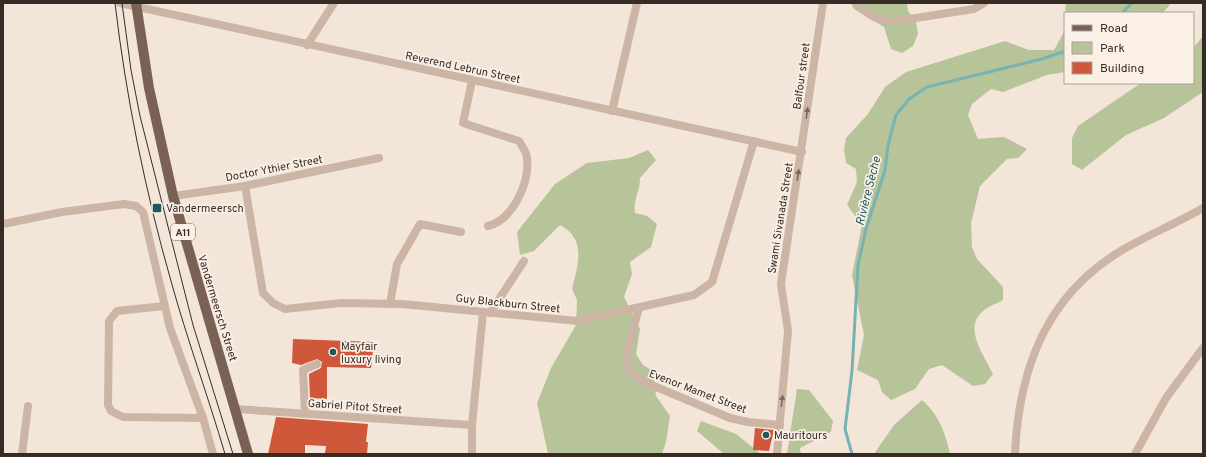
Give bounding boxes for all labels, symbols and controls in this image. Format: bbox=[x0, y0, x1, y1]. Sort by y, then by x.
legend bbox=[1064, 12, 1194, 84]
text: Road bbox=[1100, 21, 1128, 37]
text: Park bbox=[1100, 41, 1125, 57]
street label: Balfour street bbox=[790, 42, 814, 111]
street label: Reverend Lebrun Street bbox=[404, 49, 522, 87]
text: Building bbox=[1100, 61, 1144, 77]
one-way arrow bbox=[804, 107, 810, 119]
street label: Doctor Ythier Street bbox=[224, 153, 324, 185]
water label: Rivière Sèche bbox=[853, 154, 885, 227]
street label: Swami Sivanada Street bbox=[765, 162, 797, 275]
one-way arrow bbox=[795, 169, 801, 181]
marker: Vandermeersch bbox=[151, 202, 163, 214]
place label: Vandermeersch bbox=[166, 202, 244, 216]
road number: A11 bbox=[171, 224, 195, 240]
street label: Vandermeersch Street bbox=[194, 253, 240, 363]
street label: Guy Blackburn Street bbox=[455, 292, 561, 316]
place label: Mayfair luxury living bbox=[341, 340, 401, 367]
marker: Mayfair luxury living bbox=[328, 347, 338, 357]
street label: Evenor Mamet Street bbox=[647, 367, 749, 417]
one-way arrow bbox=[779, 395, 786, 407]
street label: Gabriel Pitot Street bbox=[307, 397, 403, 417]
place label: Mauritours bbox=[774, 429, 827, 443]
marker: Mauritours bbox=[761, 430, 771, 440]

